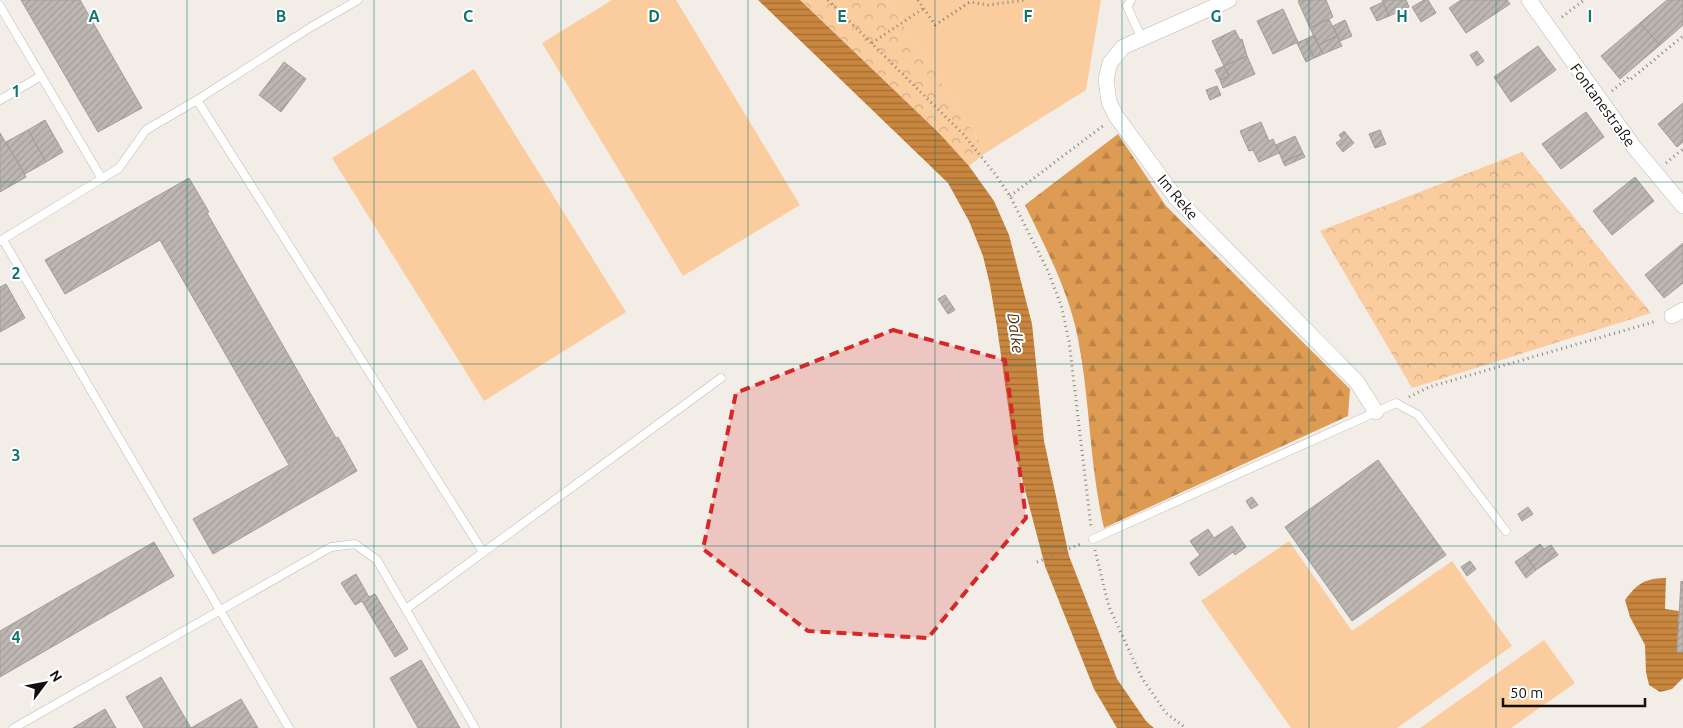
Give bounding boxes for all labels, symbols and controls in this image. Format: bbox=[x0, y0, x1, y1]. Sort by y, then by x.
text: A bbox=[88, 7, 100, 25]
text: B bbox=[276, 7, 286, 25]
text: C bbox=[463, 7, 473, 25]
text: D bbox=[648, 7, 660, 25]
text: E bbox=[837, 7, 847, 25]
text: F bbox=[1024, 7, 1033, 25]
text: G bbox=[1210, 7, 1222, 25]
text: H bbox=[1396, 7, 1408, 25]
text: I bbox=[1588, 7, 1592, 25]
street label: Fontanestraße bbox=[1567, 60, 1639, 150]
text: 1 bbox=[11, 82, 21, 100]
street label: Im Reke bbox=[1154, 171, 1202, 223]
text: 2 bbox=[11, 264, 21, 282]
water label: Dalke bbox=[1004, 312, 1028, 354]
text: 3 bbox=[11, 446, 21, 464]
text: 4 bbox=[11, 628, 21, 646]
north arrow bbox=[20, 658, 70, 708]
text: N bbox=[46, 667, 66, 685]
scale bar bbox=[1503, 676, 1646, 708]
text: 50 m bbox=[1510, 684, 1543, 701]

